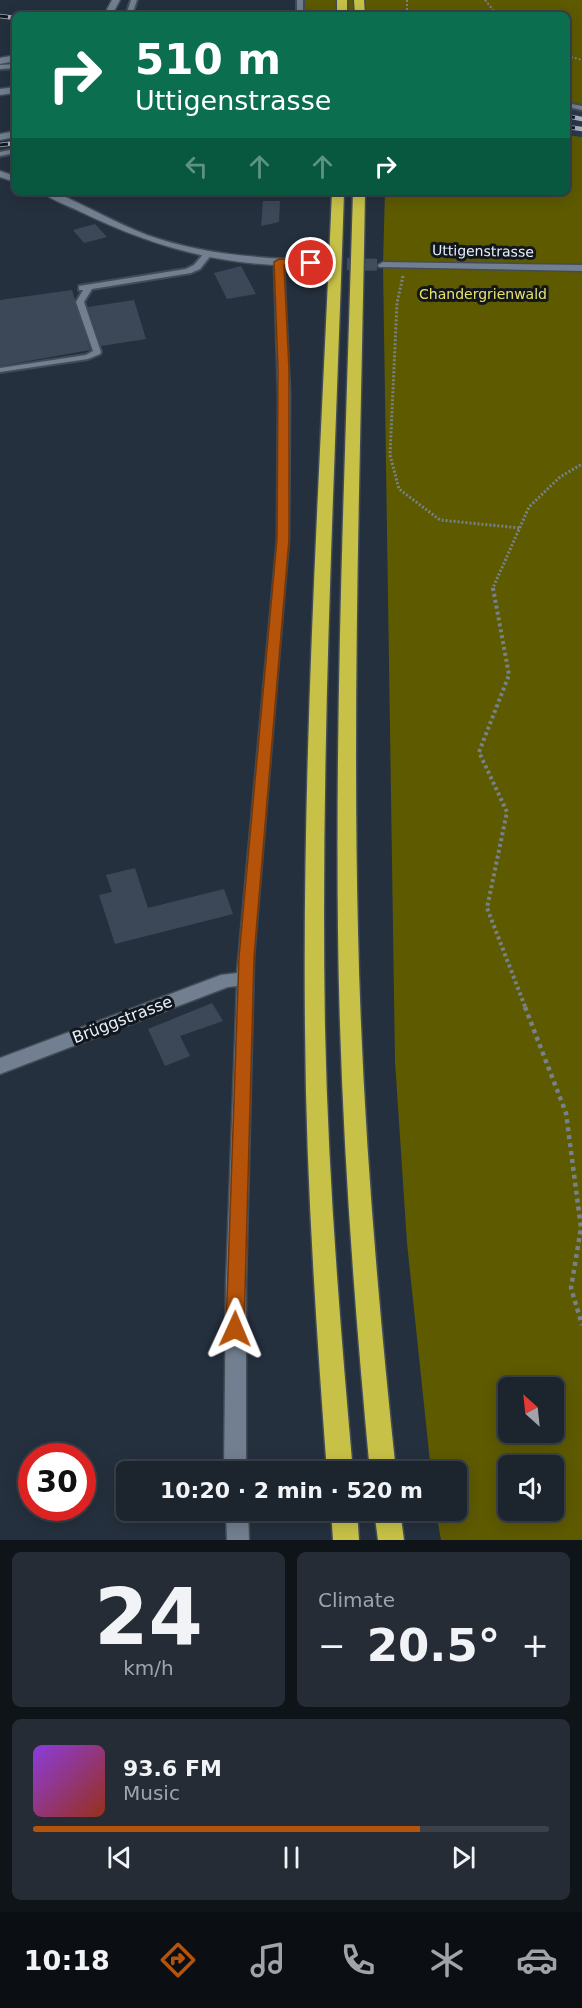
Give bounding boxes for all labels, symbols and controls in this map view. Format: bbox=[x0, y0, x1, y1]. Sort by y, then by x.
text: 510 m bbox=[135, 35, 281, 84]
icon: right bbox=[36, 36, 114, 114]
text: Uttigenstrasse bbox=[135, 85, 331, 116]
icon: left bbox=[180, 150, 213, 183]
icon: ahead bbox=[243, 150, 276, 183]
icon: ahead bbox=[306, 150, 339, 183]
icon: right bbox=[369, 150, 402, 183]
pin bbox=[285, 237, 336, 288]
street label: Uttigenstrasse bbox=[432, 242, 534, 260]
icon: arrive bbox=[294, 246, 327, 279]
park label: Chandergrienwald bbox=[419, 286, 547, 302]
street label: Brüggstrasse bbox=[70, 992, 175, 1047]
position arrow bbox=[203, 1297, 267, 1361]
north arrow bbox=[498, 1377, 564, 1443]
map controls bbox=[498, 1377, 564, 1521]
speed limit sign: 30 bbox=[18, 1443, 96, 1521]
button: sound bbox=[498, 1455, 564, 1521]
text: 10:20 · 2 min · 520 m bbox=[160, 1478, 423, 1503]
text: 24 bbox=[94, 1572, 203, 1662]
text: Climate bbox=[318, 1588, 395, 1612]
text: 20.5° bbox=[367, 1619, 500, 1672]
text: − bbox=[318, 1626, 346, 1665]
text: + bbox=[521, 1626, 549, 1665]
text: km/h bbox=[123, 1656, 174, 1680]
text: 93.6 FM bbox=[123, 1756, 222, 1781]
text: Music bbox=[123, 1781, 180, 1805]
icon: previous bbox=[103, 1841, 136, 1874]
icon: pause bbox=[275, 1841, 308, 1874]
icon: next bbox=[447, 1841, 480, 1874]
icon: directions bbox=[157, 1939, 199, 1981]
icon: music bbox=[247, 1939, 289, 1981]
icon: phone bbox=[337, 1939, 379, 1981]
icon: climate bbox=[426, 1939, 468, 1981]
icon: car bbox=[516, 1939, 558, 1981]
text: 10:18 bbox=[24, 1945, 110, 1976]

